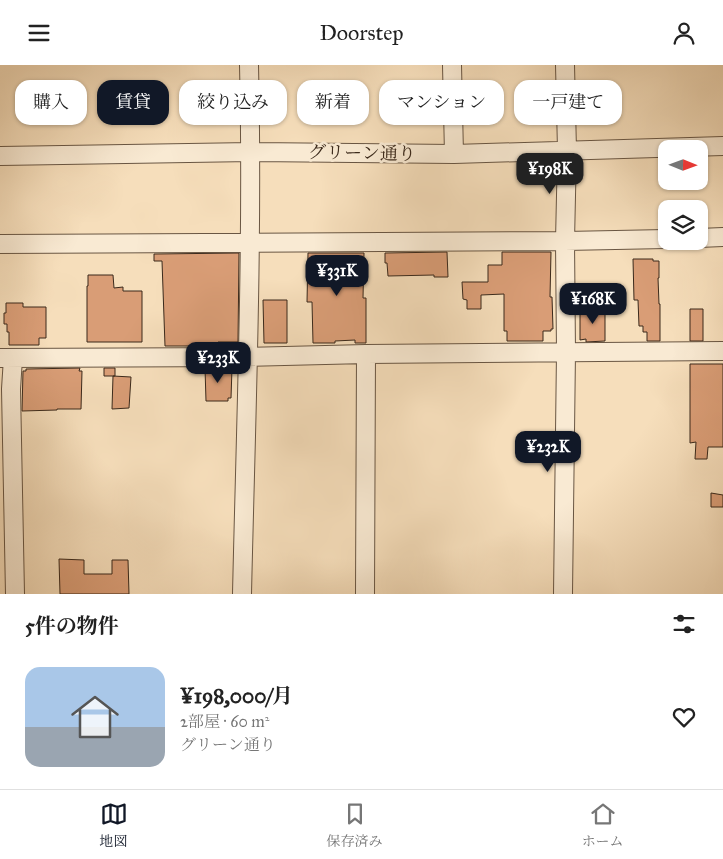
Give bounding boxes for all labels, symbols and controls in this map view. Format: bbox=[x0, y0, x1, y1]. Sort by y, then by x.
icon: menu bbox=[25, 19, 53, 47]
text: Doorstep bbox=[319, 19, 404, 46]
icon: person bbox=[670, 19, 698, 47]
chip: 購入 bbox=[15, 80, 87, 125]
chip: 賃貸 bbox=[97, 80, 169, 125]
chip: 絞り込み bbox=[179, 80, 287, 125]
chip: 新着 bbox=[297, 80, 369, 125]
chip: マンション bbox=[379, 80, 504, 125]
chip: 一戸建て bbox=[514, 80, 622, 125]
north arrow bbox=[658, 140, 708, 190]
map controls bbox=[658, 140, 708, 250]
street label: グリーン通り bbox=[308, 141, 416, 165]
pin: ¥198K bbox=[515, 153, 585, 195]
text: ¥198K bbox=[527, 159, 573, 178]
button: layers bbox=[658, 200, 708, 250]
pin: ¥331K bbox=[302, 255, 372, 297]
text: ¥331K bbox=[317, 261, 357, 280]
pin: ¥168K bbox=[558, 283, 628, 325]
text: ¥168K bbox=[571, 289, 615, 308]
pin: ¥233K bbox=[183, 341, 253, 384]
text: ¥233K bbox=[197, 348, 239, 367]
pin: ¥232K bbox=[513, 431, 583, 473]
text: ¥232K bbox=[526, 437, 570, 456]
icon: filters bbox=[670, 610, 698, 638]
text: 5件の物件 bbox=[25, 613, 119, 639]
text: ¥198,000/月 bbox=[180, 683, 293, 709]
icon: home bbox=[65, 687, 125, 747]
icon: heart bbox=[670, 703, 698, 731]
text: 2部屋 · 60 m² bbox=[180, 712, 269, 731]
text: グリーン通り bbox=[180, 735, 276, 754]
tab: 地図 bbox=[100, 800, 128, 850]
tab: 保存済み bbox=[327, 800, 383, 850]
tab: ホーム bbox=[582, 800, 624, 850]

